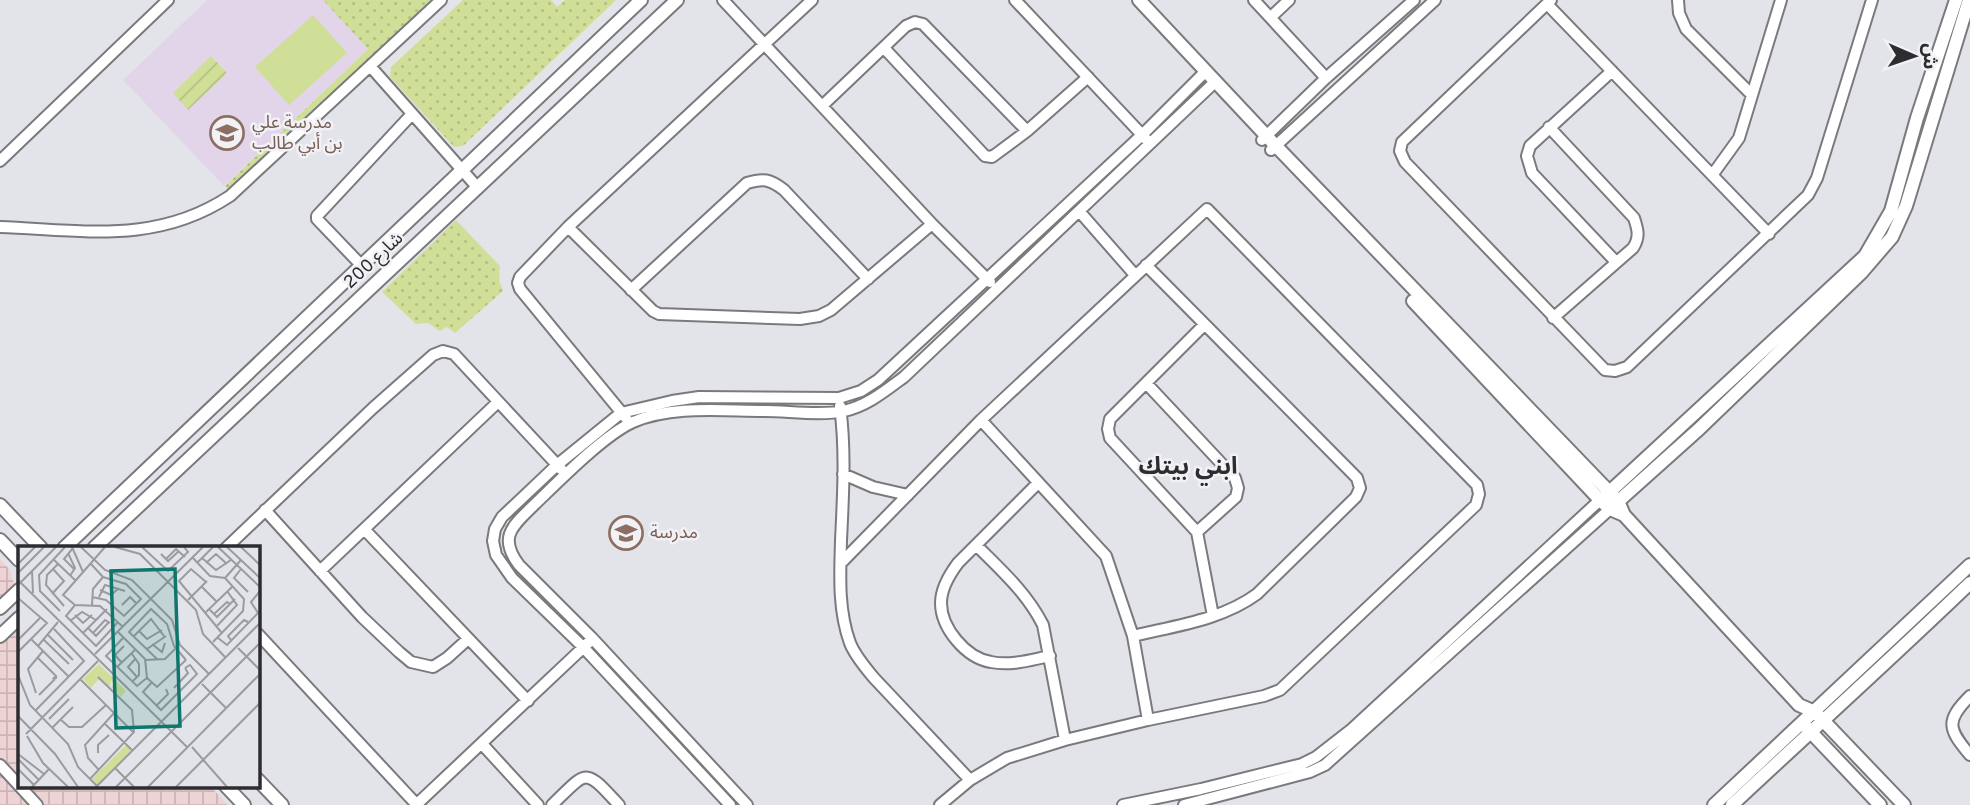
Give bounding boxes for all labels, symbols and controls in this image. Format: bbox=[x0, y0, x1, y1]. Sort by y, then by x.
north arrow bbox=[1879, 21, 1949, 91]
text: ش bbox=[1917, 43, 1941, 70]
place label: مدرسة علي بن أبي طالب bbox=[252, 112, 343, 156]
school or university icon: مدرسة علي بن أبي طالب bbox=[208, 114, 246, 152]
street label: شارع 200 bbox=[339, 228, 409, 295]
district label: ابني بيتك bbox=[1138, 453, 1238, 486]
school or university icon: مدرسة bbox=[607, 514, 645, 552]
place label: مدرسة bbox=[650, 522, 698, 545]
inset map bbox=[18, 546, 259, 788]

